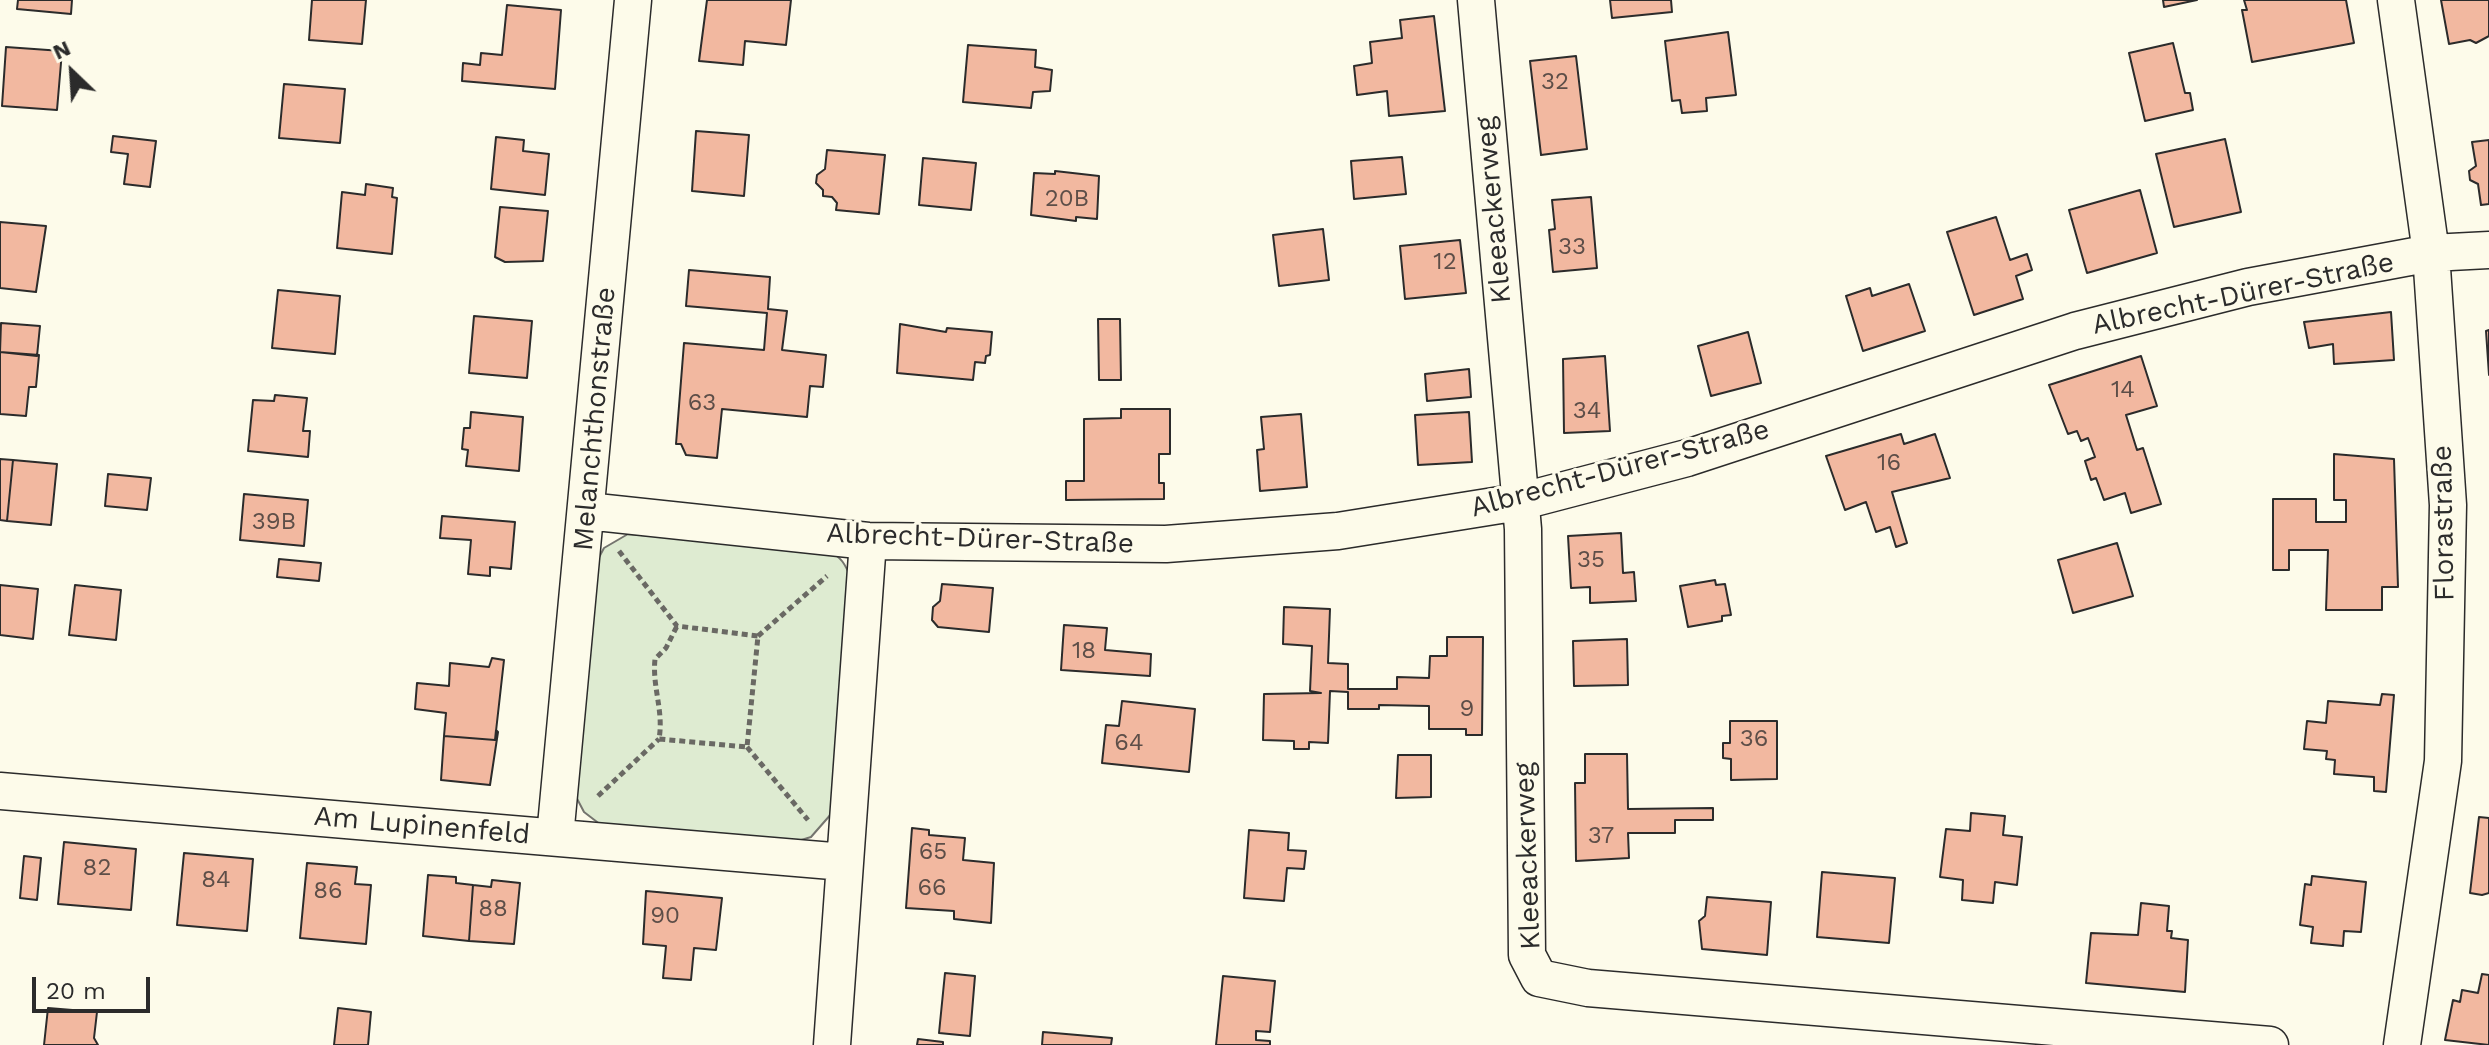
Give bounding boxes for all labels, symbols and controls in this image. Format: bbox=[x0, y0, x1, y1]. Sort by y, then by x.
north arrow bbox=[32, 32, 112, 112]
text: N bbox=[49, 35, 74, 65]
house number: 32 bbox=[1541, 68, 1569, 96]
street label: Kleeackerweg bbox=[1469, 115, 1519, 305]
house number: 20B bbox=[1045, 185, 1089, 213]
house number: 33 bbox=[1558, 233, 1586, 261]
street label: Albrecht-Dürer-Straße bbox=[2089, 246, 2397, 342]
house number: 12 bbox=[1433, 248, 1457, 276]
street label: Melanchthonstraße bbox=[567, 286, 623, 552]
house number: 14 bbox=[2111, 376, 2135, 404]
house number: 63 bbox=[688, 389, 716, 417]
house number: 34 bbox=[1573, 397, 1601, 425]
street label: Albrecht-Dürer-Straße bbox=[1467, 413, 1773, 525]
street label: Florastraße bbox=[2426, 445, 2462, 601]
house number: 16 bbox=[1877, 449, 1901, 477]
house number: 39B bbox=[252, 508, 296, 536]
street label: Albrecht-Dürer-Straße bbox=[826, 517, 1134, 561]
house number: 35 bbox=[1577, 546, 1605, 574]
house number: 18 bbox=[1072, 637, 1096, 665]
house number: 9 bbox=[1460, 695, 1474, 723]
house number: 36 bbox=[1740, 725, 1768, 753]
house number: 64 bbox=[1114, 729, 1144, 757]
street label: Kleeackerweg bbox=[1508, 762, 1548, 950]
street label: Am Lupinenfeld bbox=[312, 800, 532, 852]
house number: 37 bbox=[1588, 822, 1614, 850]
house number: 65 bbox=[919, 838, 947, 866]
house number: 82 bbox=[83, 854, 111, 882]
house number: 84 bbox=[201, 866, 231, 894]
house number: 66 bbox=[917, 874, 947, 902]
house number: 86 bbox=[313, 877, 343, 905]
house number: 88 bbox=[478, 895, 508, 923]
house number: 90 bbox=[650, 902, 680, 930]
scale bar bbox=[36, 961, 154, 1011]
text: 20 m bbox=[46, 977, 106, 1005]

